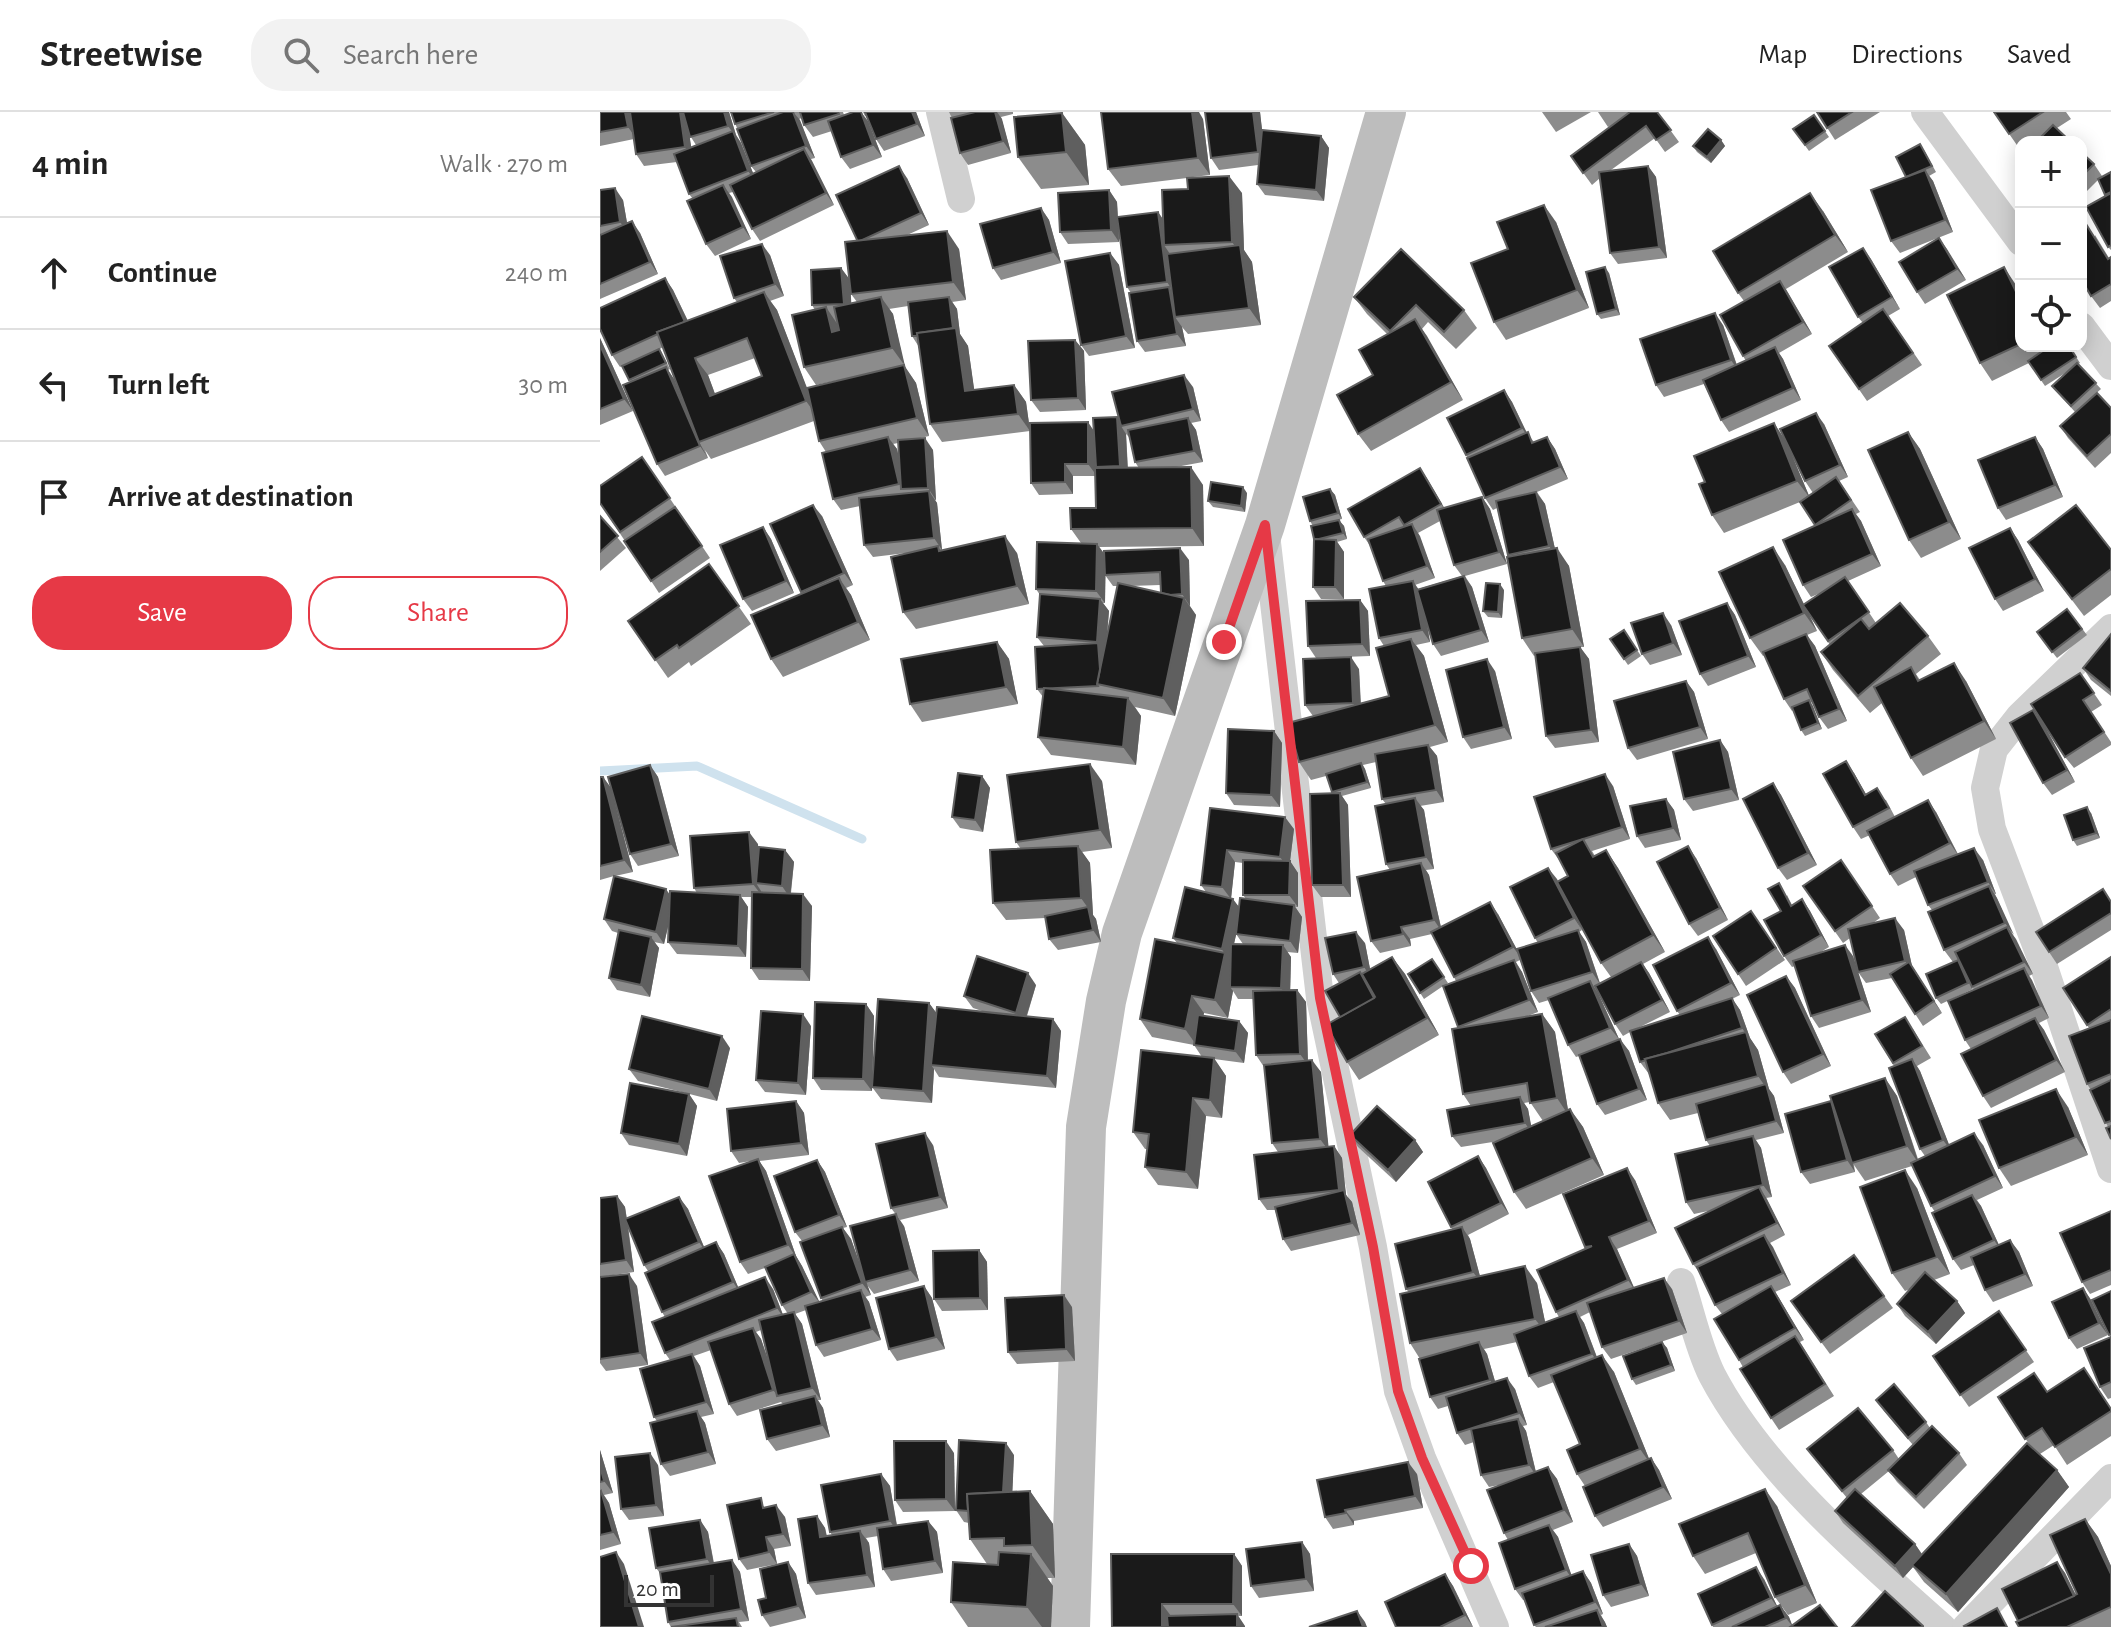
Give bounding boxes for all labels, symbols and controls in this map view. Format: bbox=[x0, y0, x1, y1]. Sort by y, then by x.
search box bbox=[251, 19, 811, 91]
icon: search bbox=[279, 33, 323, 77]
text: Streetwise bbox=[40, 36, 203, 74]
text: Search here bbox=[343, 40, 478, 70]
text: Map bbox=[1758, 41, 1807, 69]
text: Directions bbox=[1851, 41, 1963, 69]
text: Saved bbox=[2007, 41, 2071, 69]
map controls bbox=[2015, 136, 2087, 352]
button: + bbox=[2015, 136, 2087, 208]
text: 4 min bbox=[32, 147, 109, 181]
text: Walk · 270 m bbox=[440, 151, 568, 177]
button: − bbox=[2015, 208, 2087, 280]
icon: ahead bbox=[32, 251, 76, 295]
text: Continue bbox=[108, 258, 217, 288]
text: 240 m bbox=[505, 260, 568, 286]
button: locate bbox=[2015, 280, 2087, 352]
icon: left bbox=[32, 363, 76, 407]
text: Turn left bbox=[108, 370, 209, 400]
text: 30 m bbox=[518, 372, 568, 398]
icon: arrive bbox=[32, 475, 76, 519]
text: Arrive at destination bbox=[108, 482, 354, 512]
button: Save bbox=[32, 576, 292, 650]
button: Share bbox=[308, 576, 568, 650]
route end bbox=[1206, 624, 1242, 660]
route start bbox=[1453, 1548, 1489, 1584]
scale bar bbox=[624, 1571, 714, 1607]
text: 20 m bbox=[636, 1578, 679, 1600]

